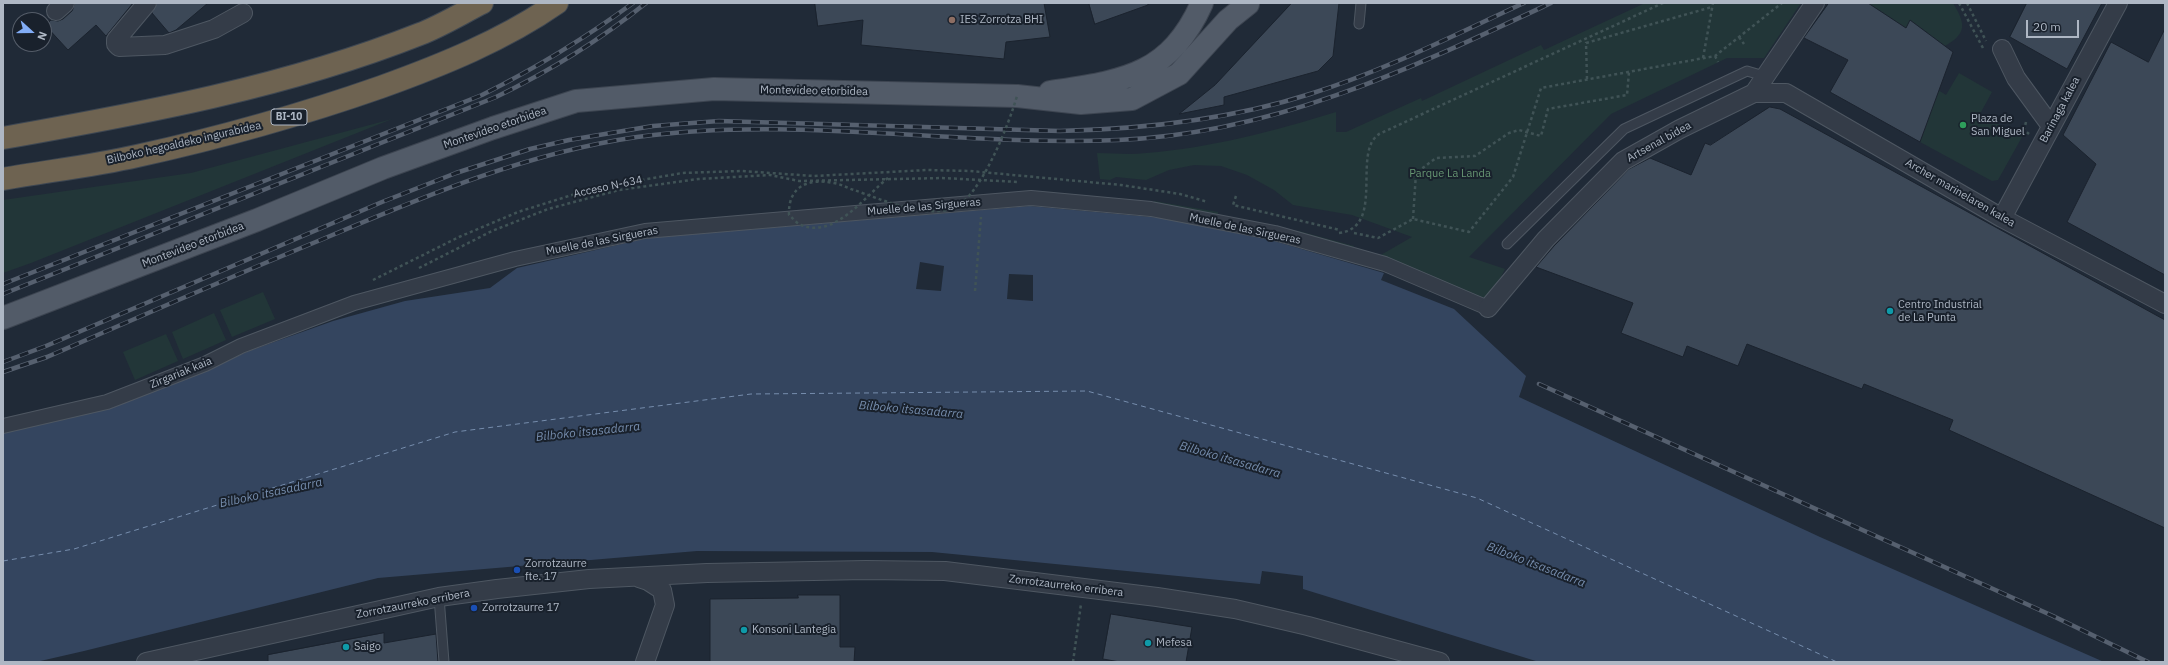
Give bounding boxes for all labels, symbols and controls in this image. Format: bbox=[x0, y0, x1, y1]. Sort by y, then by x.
north arrow bbox=[12, 12, 52, 52]
scale bar bbox=[2028, 12, 2081, 38]
place label: IES Zorrotza BHI bbox=[960, 13, 1043, 27]
marker: IES Zorrotza BHI bbox=[947, 15, 957, 25]
text: 20 m bbox=[2033, 19, 2061, 34]
text: N bbox=[34, 30, 50, 42]
street label: Barinaga kalea bbox=[2037, 75, 2083, 145]
street label: Montevideo etorbidea bbox=[760, 83, 868, 99]
street label: Montevideo etorbidea bbox=[442, 104, 548, 152]
road number: BI-10 bbox=[271, 109, 307, 125]
place label: Plaza de San Miguel bbox=[1971, 112, 2025, 138]
street label: Bilboko hegoaldeko ingurabidea bbox=[106, 119, 262, 167]
street label: Artsenal bidea bbox=[1625, 119, 1693, 165]
marker: Plaza de San Miguel bbox=[1958, 120, 1968, 130]
street label: Archer marinelaren kalea bbox=[1903, 156, 2017, 230]
park label: Parque La Landa bbox=[1409, 167, 1491, 181]
street label: Acceso N-634 bbox=[572, 173, 644, 201]
street label: Muelle de las Sirgueras bbox=[867, 195, 981, 219]
street label: Muelle de las Sirgueras bbox=[1188, 211, 1302, 247]
street label: Montevideo etorbidea bbox=[140, 220, 246, 270]
street label: Muelle de las Sirgueras bbox=[545, 224, 659, 258]
place label: Centro Industrial de La Punta bbox=[1898, 298, 1982, 324]
marker: Centro Industrial de La Punta bbox=[1885, 306, 1895, 316]
street label: Zirgariak kaia bbox=[148, 355, 214, 391]
water label: Bilboko itsasadarra bbox=[858, 398, 964, 422]
water label: Bilboko itsasadarra bbox=[535, 419, 641, 445]
water label: Bilboko itsasadarra bbox=[1178, 439, 1282, 481]
water label: Bilboko itsasadarra bbox=[218, 475, 324, 511]
water label: Bilboko itsasadarra bbox=[1485, 540, 1587, 590]
place label: Zorrotzaurre fte. 17 bbox=[525, 557, 587, 583]
marker: Zorrotzaurre fte. 17 bbox=[512, 565, 522, 575]
street label: Zorrotzaurreko erribera bbox=[1008, 572, 1124, 600]
street label: Zorrotzaurreko erribera bbox=[355, 587, 471, 621]
place label: Zorrotzaurre 17 bbox=[482, 601, 560, 615]
marker: Zorrotzaurre 17 bbox=[469, 603, 479, 613]
place label: Konsoni Lantegia bbox=[752, 623, 836, 637]
marker: Konsoni Lantegia bbox=[739, 625, 749, 635]
place label: Mefesa bbox=[1156, 636, 1192, 650]
marker: Mefesa bbox=[1143, 638, 1153, 648]
place label: Saigo bbox=[354, 640, 381, 654]
marker: Saigo bbox=[341, 642, 351, 652]

